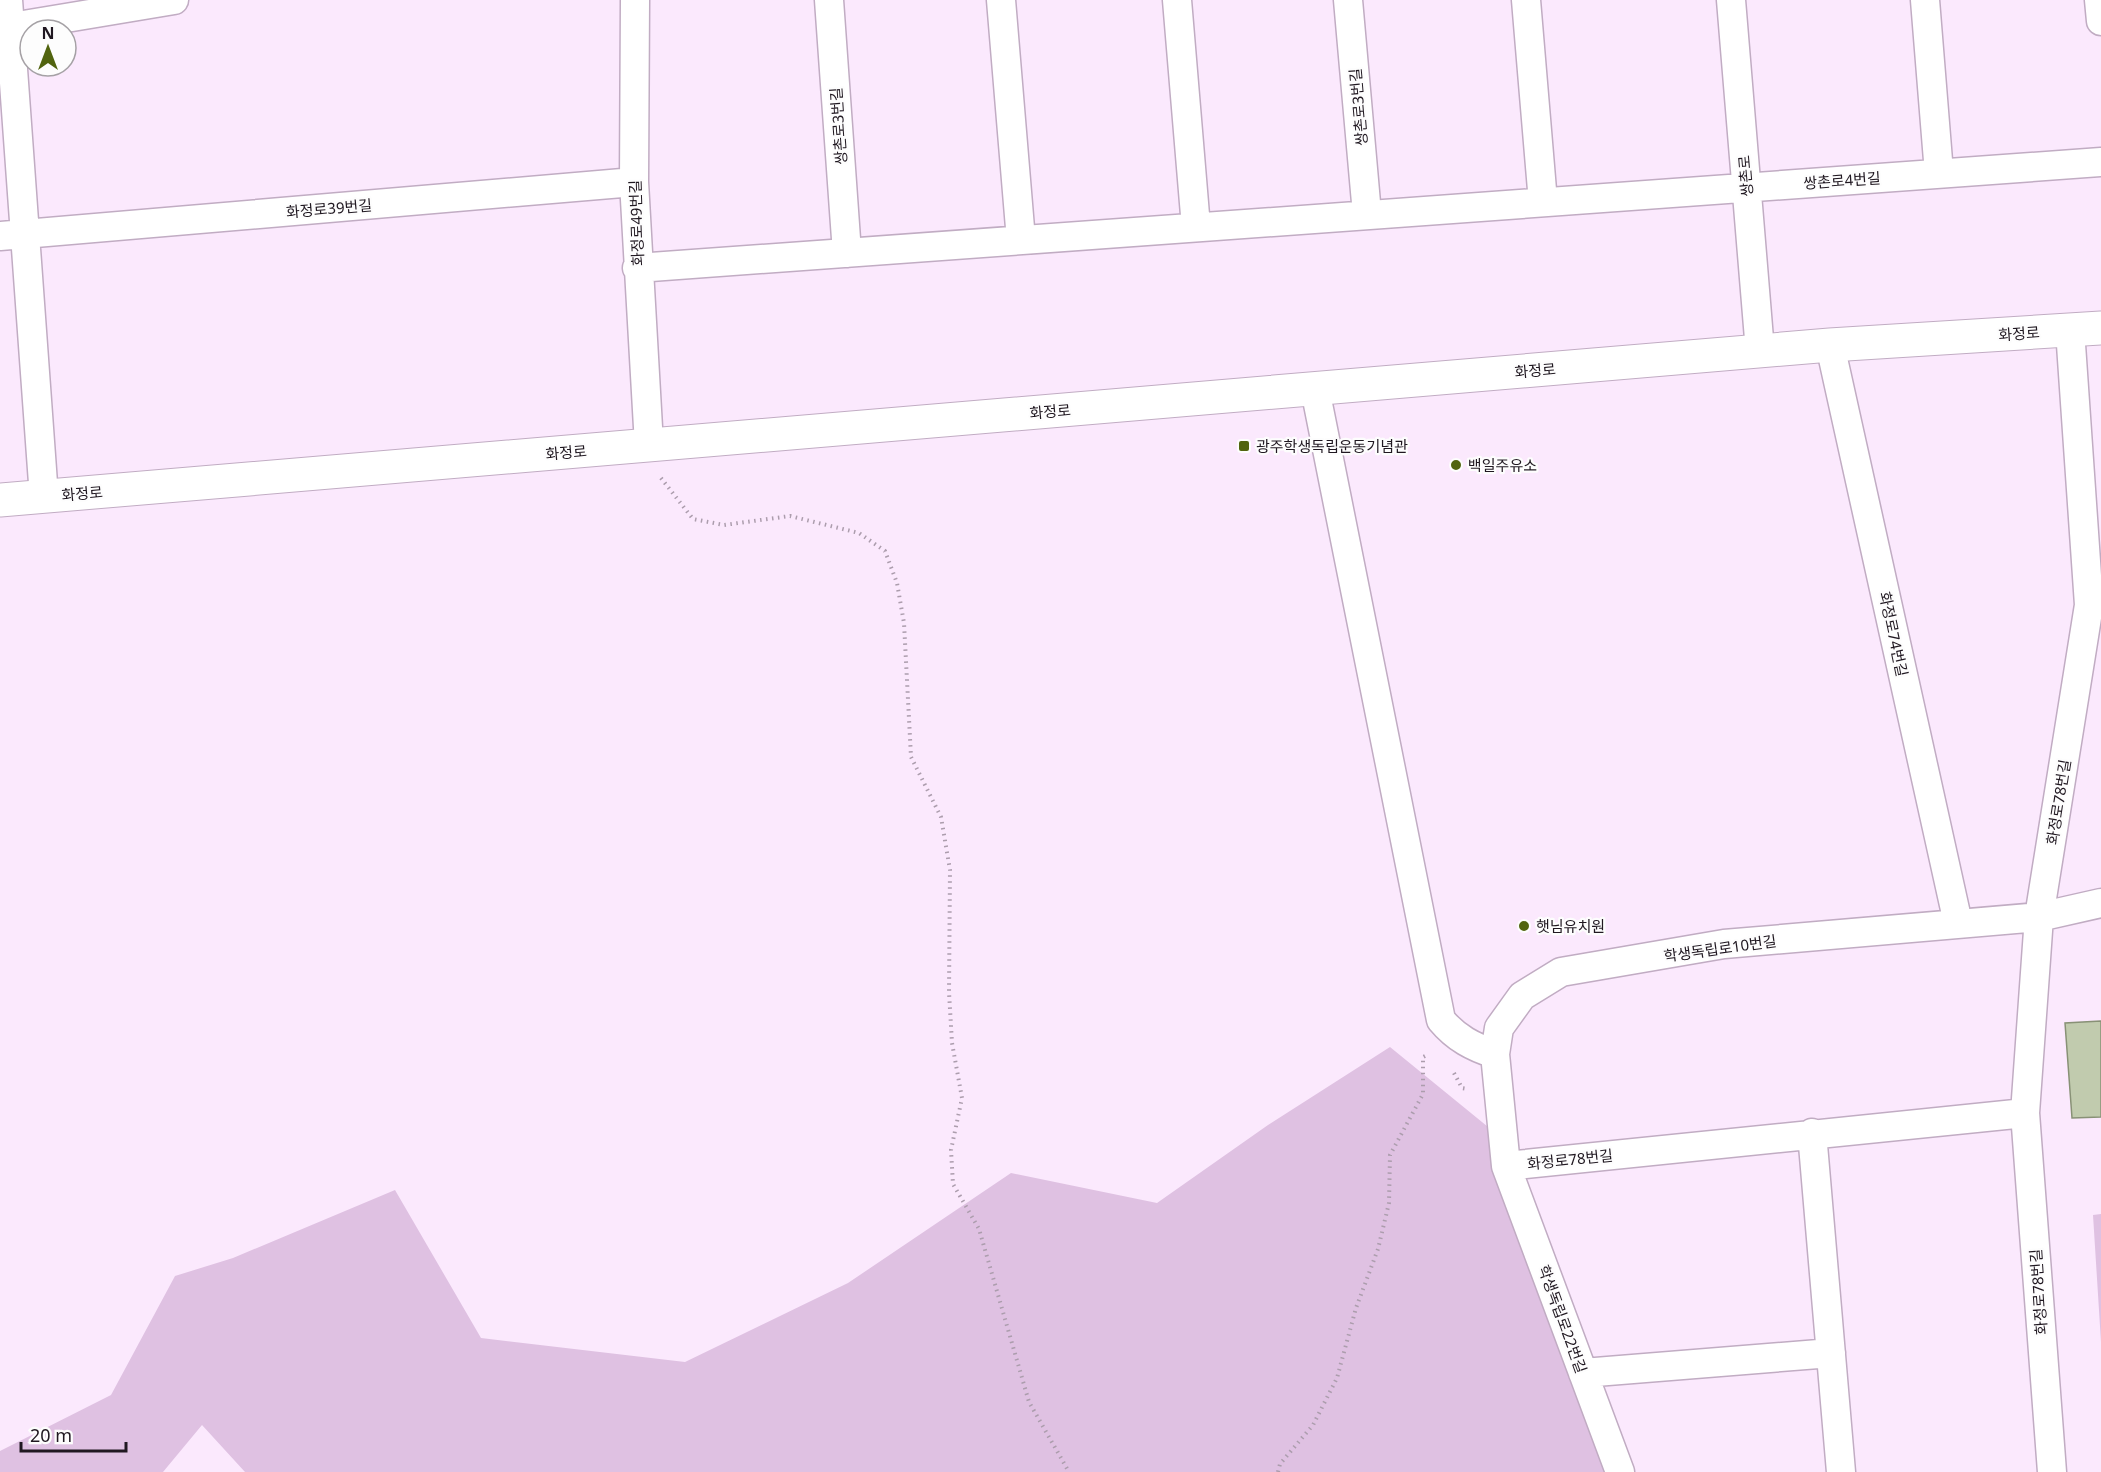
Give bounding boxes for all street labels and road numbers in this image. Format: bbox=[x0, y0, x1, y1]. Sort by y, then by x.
street label: 쌍촌로3번길 bbox=[1345, 67, 1371, 147]
street label: 쌍촌로3번길 bbox=[825, 87, 851, 165]
street label: 쌍촌로 bbox=[1733, 155, 1757, 197]
street label: 쌍촌로4번길 bbox=[1803, 167, 1881, 193]
street label: 화정로49번길 bbox=[625, 180, 647, 266]
street label: 화정로39번길 bbox=[285, 194, 373, 222]
street label: 화정로 bbox=[1998, 322, 2040, 344]
street label: 화정로 bbox=[1514, 358, 1556, 382]
street label: 화정로 bbox=[1029, 399, 1071, 423]
street label: 화정로 bbox=[545, 440, 587, 464]
street label: 화정로 bbox=[61, 481, 103, 505]
street label: 화정로74번길 bbox=[1875, 590, 1913, 678]
street label: 화정로78번길 bbox=[2041, 758, 2075, 846]
street label: 학생독립로10번길 bbox=[1662, 930, 1778, 966]
street label: 화정로78번길 bbox=[1526, 1145, 1614, 1173]
street label: 화정로78번길 bbox=[2025, 1248, 2051, 1336]
street label: 학생독립로22번길 bbox=[1534, 1262, 1592, 1376]

